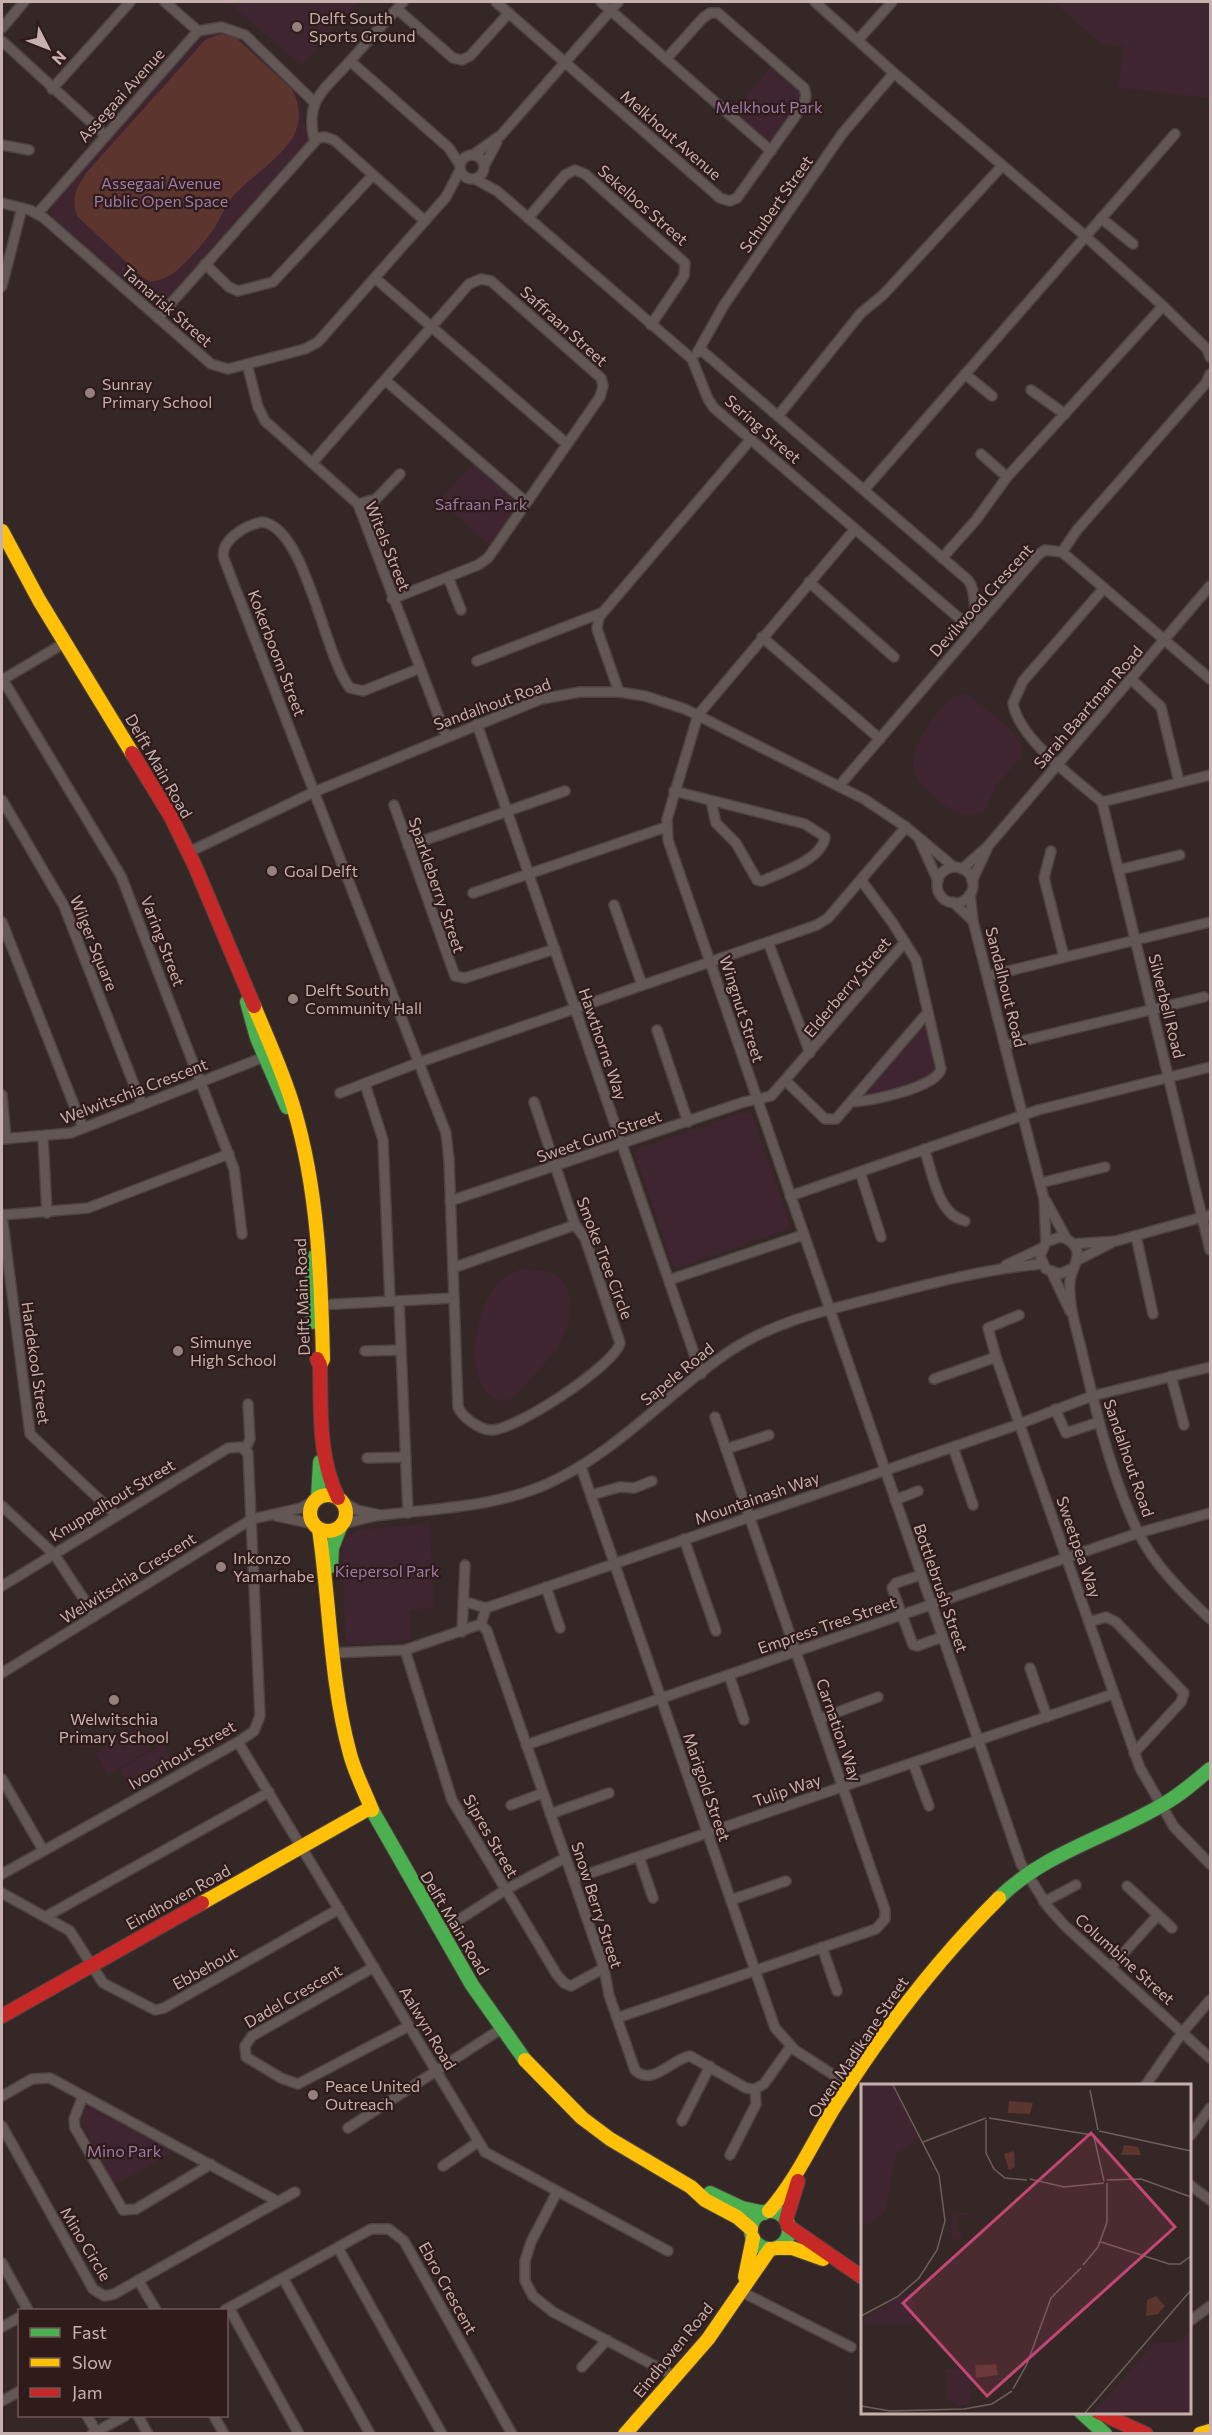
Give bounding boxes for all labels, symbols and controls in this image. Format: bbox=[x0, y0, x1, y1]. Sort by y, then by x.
place label: Delft South Sports Ground bbox=[309, 8, 415, 45]
north arrow bbox=[18, 18, 78, 78]
marker: Delft South Sports Ground bbox=[290, 20, 304, 34]
street label: Assegaai Avenue bbox=[73, 44, 168, 146]
text: N bbox=[48, 48, 71, 69]
street label: Melkhout Avenue bbox=[617, 86, 726, 183]
park label: Melkhout Park bbox=[715, 97, 823, 116]
street label: Schubert Street bbox=[735, 151, 816, 256]
street label: Sekelbos Street bbox=[594, 160, 693, 249]
park label: Assegaai Avenue Public Open Space bbox=[94, 173, 228, 210]
street label: Tamarisk Street bbox=[118, 261, 217, 351]
street label: Saffraan Street bbox=[517, 282, 612, 370]
place label: Sunray Primary School bbox=[102, 374, 212, 411]
marker: Sunray Primary School bbox=[83, 386, 97, 400]
street label: Sering Street bbox=[721, 390, 806, 467]
park label: Safraan Park bbox=[435, 494, 528, 513]
street label: Witels Street bbox=[362, 498, 415, 594]
street label: Devilwood Crescent bbox=[925, 539, 1037, 660]
street label: Kokerboom Street bbox=[245, 587, 310, 719]
street label: Sarah Baartman Road bbox=[1029, 641, 1146, 772]
street label: Sandalhout Road bbox=[431, 674, 553, 734]
street label: Delft Main Road bbox=[122, 710, 197, 821]
street label: Sparkleberry Street bbox=[405, 815, 470, 955]
place label: Goal Delft bbox=[284, 861, 358, 880]
marker: Goal Delft bbox=[265, 864, 279, 878]
street label: Wilger Square bbox=[67, 892, 122, 993]
street label: Varing Street bbox=[138, 893, 190, 989]
street label: Sandalhout Road bbox=[982, 925, 1031, 1049]
street label: Elderberry Street bbox=[799, 932, 894, 1041]
street label: Silverbell Road bbox=[1145, 952, 1190, 1060]
street label: Wingnut Street bbox=[716, 953, 769, 1065]
place label: Delft South Community Hall bbox=[305, 980, 422, 1017]
street label: Hawthorne Way bbox=[575, 985, 632, 1102]
marker: Delft South Community Hall bbox=[286, 992, 300, 1006]
street label: Welwitschia Crescent bbox=[58, 1054, 210, 1127]
street label: Sweet Gum Street bbox=[534, 1105, 664, 1166]
street label: Smoke Tree Circle bbox=[573, 1194, 638, 1322]
street label: Delft Main Road bbox=[290, 1238, 313, 1356]
street label: Hardekool Street bbox=[18, 1300, 55, 1426]
place label: Simunye High School bbox=[190, 1332, 277, 1369]
street label: Sapele Road bbox=[636, 1338, 717, 1409]
marker: Simunye High School bbox=[171, 1344, 185, 1358]
street label: Sandalhout Road bbox=[1100, 1396, 1159, 1519]
street label: Knuppelhout Street bbox=[46, 1454, 178, 1544]
street label: Mountainash Way bbox=[692, 1467, 822, 1528]
street label: Sweetpea Way bbox=[1053, 1494, 1106, 1600]
street label: Bottlebrush Street bbox=[911, 1521, 973, 1655]
street label: Welwitschia Crescent bbox=[57, 1528, 199, 1627]
place label: Inkonzo Yamarhabe bbox=[233, 1548, 314, 1585]
marker: Inkonzo Yamarhabe bbox=[214, 1560, 228, 1574]
park label: Kiepersol Park bbox=[335, 1561, 440, 1580]
street label: Empress Tree Street bbox=[755, 1592, 899, 1657]
street label: Carnation Way bbox=[813, 1676, 866, 1784]
marker: Welwitschia Primary School bbox=[107, 1693, 121, 1707]
place label: Welwitschia Primary School bbox=[59, 1709, 169, 1746]
street label: Ivoorhout Street bbox=[125, 1716, 239, 1793]
street label: Marigold Street bbox=[680, 1730, 735, 1844]
street label: Tulip Way bbox=[750, 1769, 823, 1810]
street label: Sipres Street bbox=[460, 1791, 523, 1881]
street label: Snow Berry Street bbox=[568, 1839, 627, 1971]
street label: Eindhoven Road bbox=[122, 1860, 233, 1933]
street label: Delft Main Road bbox=[417, 1868, 494, 1978]
street label: Columbine Street bbox=[1072, 1909, 1179, 2008]
street label: Ebbehout bbox=[169, 1942, 241, 1993]
street label: Dadel Crescent bbox=[240, 1960, 345, 2031]
street label: Owen Madikane Street bbox=[803, 1972, 912, 2121]
street label: Aalwyn Road bbox=[396, 1983, 461, 2073]
place label: Peace United Outreach bbox=[325, 2076, 420, 2113]
inset map bbox=[861, 2084, 1191, 2414]
marker: Peace United Outreach bbox=[306, 2088, 320, 2102]
park label: Mino Park bbox=[87, 2141, 162, 2160]
street label: Mino Circle bbox=[57, 2203, 116, 2284]
street label: Ebro Crescent bbox=[415, 2238, 482, 2338]
street label: Eindhoven Road bbox=[629, 2298, 717, 2401]
legend bbox=[18, 2309, 228, 2417]
text: Fast bbox=[72, 2321, 107, 2343]
text: Slow bbox=[72, 2351, 112, 2373]
text: Jam bbox=[72, 2381, 102, 2403]

